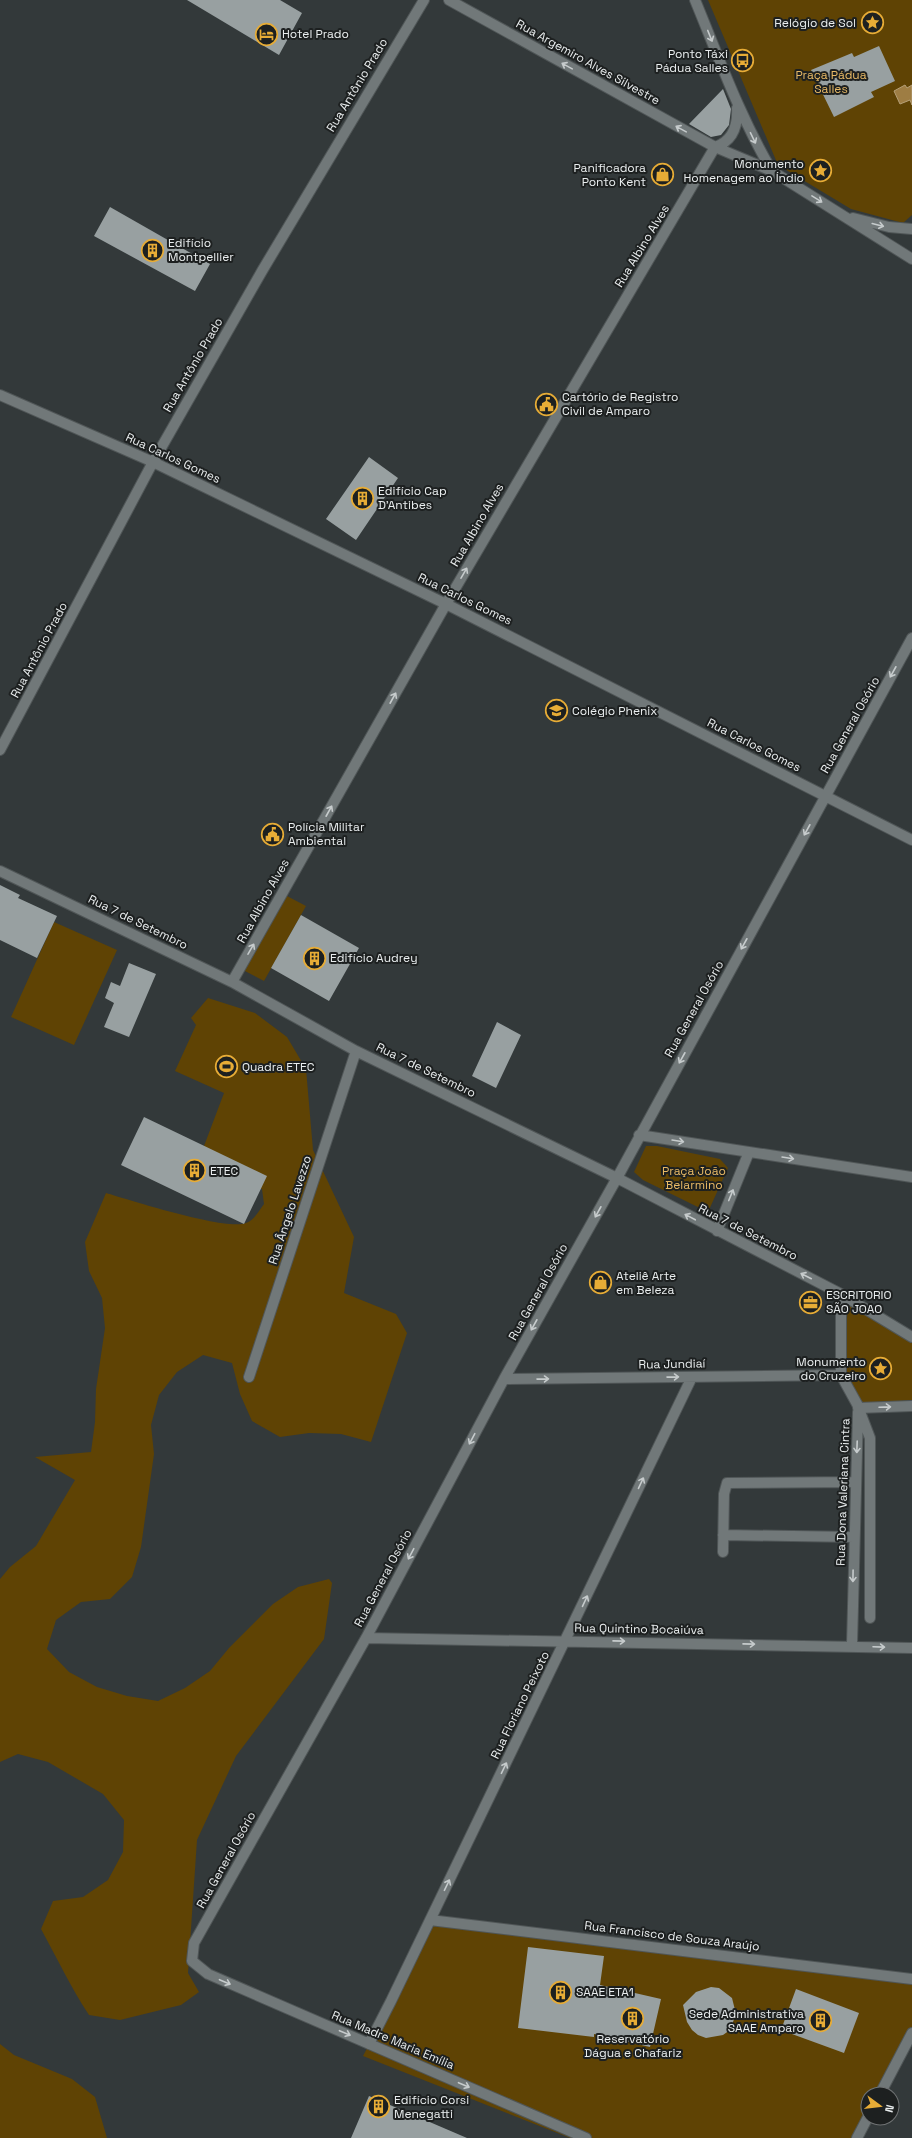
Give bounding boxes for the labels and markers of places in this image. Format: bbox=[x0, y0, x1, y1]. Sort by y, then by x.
place icon: Relógio de Sol bbox=[859, 10, 885, 36]
place label: Relógio de Sol bbox=[774, 15, 856, 31]
hotel icon: Hotel Prado bbox=[254, 21, 280, 47]
place label: Hotel Prado bbox=[282, 26, 349, 42]
place label: Ponto Táxi Pádua Salles bbox=[656, 46, 728, 76]
bus stop icon: Ponto Táxi Pádua Salles bbox=[730, 48, 756, 74]
place label: Monumento Homenagem ao Índio bbox=[683, 156, 804, 186]
place icon: Monumento Homenagem ao Índio bbox=[807, 158, 833, 184]
place label: Panificadora Ponto Kent bbox=[573, 160, 646, 190]
shop icon: Panificadora Ponto Kent bbox=[649, 162, 675, 188]
place label: Edifício Montpellier bbox=[168, 235, 234, 265]
building icon: Edifício Montpellier bbox=[139, 237, 165, 263]
place label: Cartório de Registro Civil de Amparo bbox=[562, 389, 678, 419]
public building icon: Cartório de Registro Civil de Amparo bbox=[533, 391, 559, 417]
place label: Edifício Cap D'Antibes bbox=[378, 483, 447, 513]
building icon: Edifício Cap D'Antibes bbox=[349, 485, 375, 511]
school or university icon: Colégio Phenix bbox=[544, 698, 570, 724]
place label: Colégio Phenix bbox=[572, 703, 657, 719]
place label: Polícia Militar Ambiental bbox=[288, 819, 365, 849]
public building icon: Polícia Militar Ambiental bbox=[259, 821, 285, 847]
building icon: Edifício Audrey bbox=[302, 945, 328, 971]
place label: Edifício Audrey bbox=[330, 950, 418, 966]
sports icon: Quadra ETEC bbox=[214, 1054, 240, 1080]
place label: Quadra ETEC bbox=[242, 1059, 315, 1075]
building icon: ETEC bbox=[181, 1158, 207, 1184]
place label: ETEC bbox=[210, 1163, 239, 1179]
place label: Ateliê Arte em Beleza bbox=[616, 1268, 676, 1298]
shop icon: Ateliê Arte em Beleza bbox=[587, 1270, 613, 1296]
place label: ESCRITORIO SÃO JOAO bbox=[826, 1287, 892, 1317]
office icon: ESCRITORIO SÃO JOAO bbox=[797, 1289, 823, 1315]
place label: Monumento do Cruzeiro bbox=[796, 1354, 866, 1384]
place icon: Monumento do Cruzeiro bbox=[868, 1356, 894, 1382]
building icon: SAAE ETA1 bbox=[548, 1979, 574, 2005]
place label: SAAE ETA1 bbox=[576, 1984, 634, 2000]
building icon: Reservatório Dágua e Chafariz bbox=[620, 2005, 646, 2031]
place label: Sede Administrativa SAAE Amparo bbox=[689, 2006, 804, 2036]
building icon: Sede Administrativa SAAE Amparo bbox=[807, 2008, 833, 2034]
place label: Reservatório Dágua e Chafariz bbox=[584, 2031, 682, 2061]
place label: Edifício Corsi Menegatti bbox=[394, 2092, 469, 2122]
building icon: Edifício Corsi Menegatti bbox=[366, 2094, 392, 2120]

